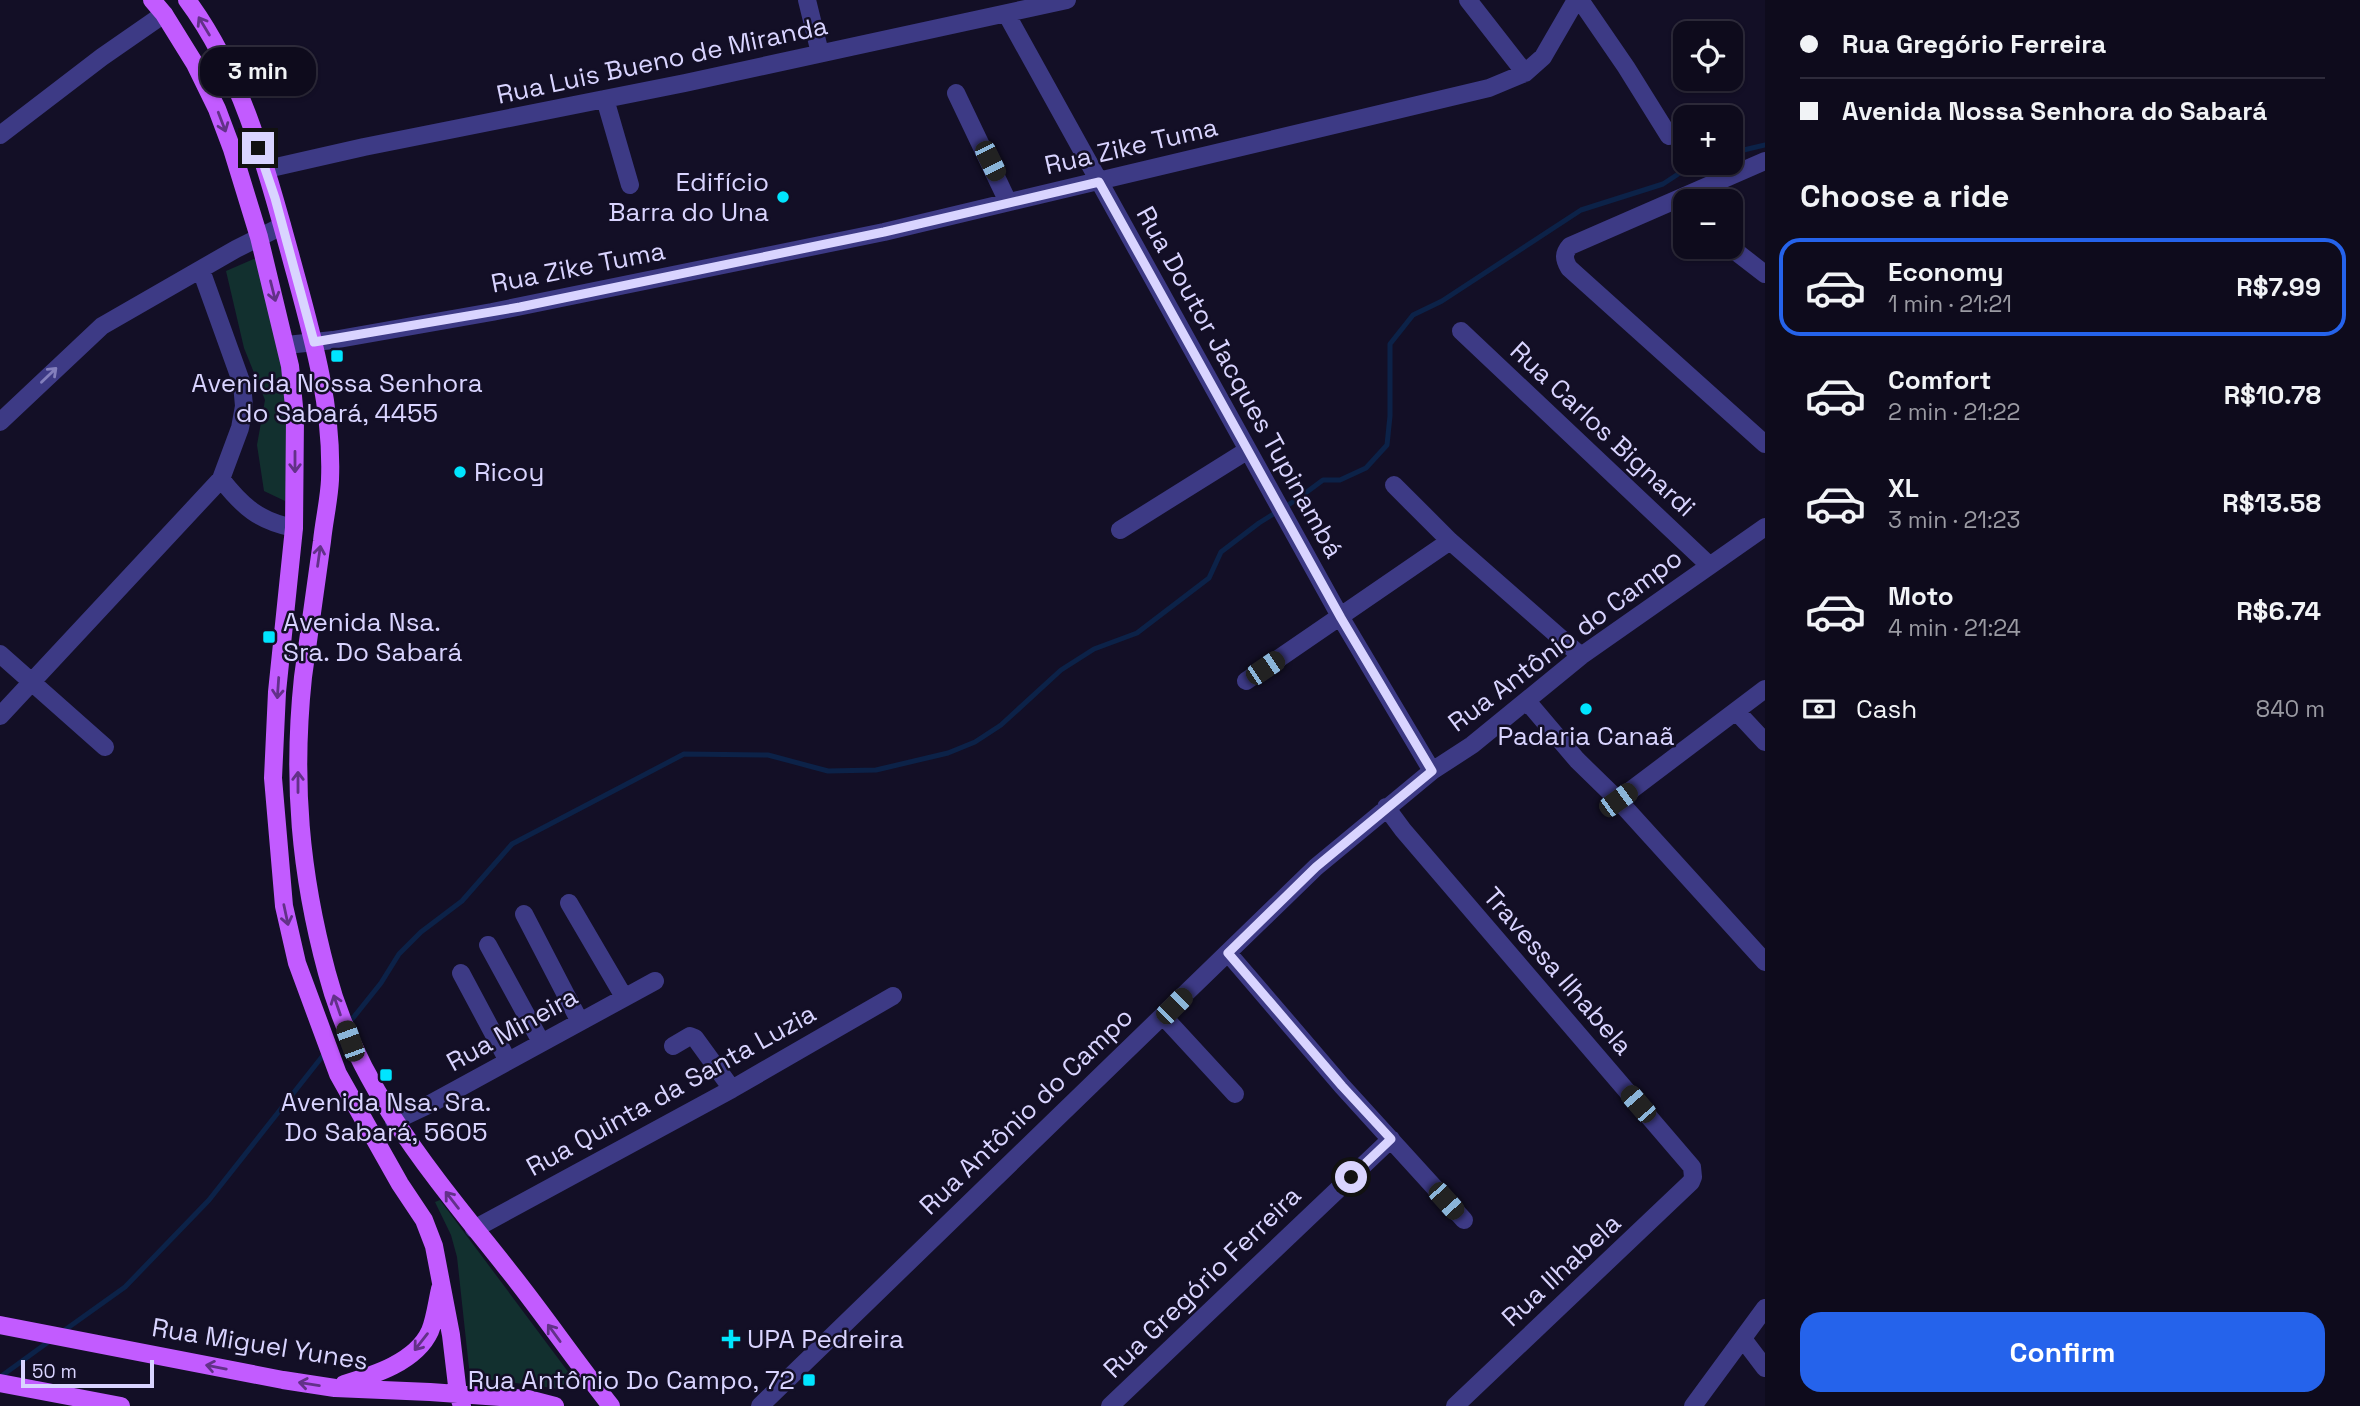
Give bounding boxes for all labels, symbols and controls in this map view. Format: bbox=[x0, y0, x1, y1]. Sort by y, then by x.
street label: Rua Luis Bueno de Miranda bbox=[493, 8, 831, 112]
one-way arrow bbox=[197, 17, 211, 37]
map controls bbox=[1673, 21, 1743, 259]
button: locate bbox=[1673, 21, 1743, 91]
text: Rua Gregório Ferreira bbox=[1842, 27, 2106, 61]
callout: 3 min bbox=[200, 46, 316, 96]
text: 3 min bbox=[228, 56, 288, 86]
text: Avenida Nossa Senhora do Sabará bbox=[1842, 94, 2267, 128]
button: + bbox=[1673, 105, 1743, 175]
street label: Rua Zike Tuma bbox=[1041, 110, 1221, 182]
one-way arrow bbox=[217, 111, 230, 133]
route end bbox=[242, 132, 274, 164]
car bbox=[972, 138, 1009, 184]
place label: Edifício Barra do Una bbox=[608, 165, 769, 229]
text: Choose a ride bbox=[1800, 176, 2010, 216]
marker: Edifício Barra do Una bbox=[775, 189, 791, 205]
button: − bbox=[1673, 189, 1743, 259]
street label: Rua Doutor Jacques Tupinambá bbox=[1129, 200, 1351, 564]
street label: Rua Zike Tuma bbox=[488, 233, 668, 301]
text: Economy bbox=[1888, 255, 2004, 289]
icon: car bbox=[1804, 256, 1867, 319]
text: R$7.99 bbox=[2236, 270, 2321, 304]
one-way arrow bbox=[267, 279, 280, 302]
text: 1 min · 21:21 bbox=[1888, 289, 2012, 319]
street label: Rua Carlos Bignardi bbox=[1503, 334, 1703, 524]
marker: Avenida Nossa Senhora do Sabará, 4455 bbox=[329, 348, 345, 364]
text: Comfort bbox=[1888, 363, 1991, 397]
icon: car bbox=[1804, 364, 1867, 427]
place label: Avenida Nossa Senhora do Sabará, 4455 bbox=[191, 366, 483, 430]
one-way arrow bbox=[40, 367, 58, 383]
text: R$10.78 bbox=[2224, 378, 2321, 412]
text: 2 min · 21:22 bbox=[1888, 397, 2020, 427]
one-way arrow bbox=[288, 450, 302, 473]
place label: Ricoy bbox=[474, 455, 544, 489]
marker: Ricoy bbox=[452, 464, 468, 480]
text: XL bbox=[1888, 471, 1919, 505]
icon: car bbox=[1804, 472, 1867, 535]
text: R$13.58 bbox=[2222, 486, 2321, 520]
text: 3 min · 21:23 bbox=[1888, 505, 2020, 535]
street label: Rua Antônio do Campo bbox=[1441, 541, 1689, 739]
one-way arrow bbox=[313, 545, 326, 568]
text: Moto bbox=[1888, 579, 1954, 613]
icon: car bbox=[1804, 580, 1867, 643]
text: R$6.74 bbox=[2236, 594, 2321, 628]
place label: Avenida Nsa. Sra. Do Sabará bbox=[283, 605, 463, 669]
text: 4 min · 21:24 bbox=[1888, 613, 2021, 643]
marker: Avenida Nsa. Sra. Do Sabará bbox=[261, 629, 277, 645]
car bbox=[1242, 648, 1289, 688]
one-way arrow bbox=[271, 677, 284, 699]
icon: cash bbox=[1800, 690, 1838, 728]
text: Cash bbox=[1856, 692, 1917, 726]
text: 840 m bbox=[2256, 694, 2325, 724]
marker: Padaria Canaã bbox=[1578, 701, 1594, 717]
place label: Padaria Canaã bbox=[1498, 719, 1675, 753]
one-way arrow bbox=[291, 771, 305, 794]
car bbox=[1595, 779, 1642, 821]
street label: Travessa Ilhabela bbox=[1476, 880, 1640, 1062]
one-way arrow bbox=[280, 903, 294, 926]
street label: Rua Mineira bbox=[440, 979, 584, 1079]
car bbox=[1152, 984, 1197, 1028]
one-way arrow bbox=[330, 995, 343, 1017]
street label: Rua Quinta da Santa Luzia bbox=[520, 996, 822, 1184]
street label: Rua Antônio do Campo bbox=[912, 1000, 1140, 1222]
car bbox=[333, 1018, 368, 1064]
marker: Avenida Nsa. Sra. Do Sabará, 5605 bbox=[378, 1067, 394, 1083]
car bbox=[1617, 1081, 1660, 1127]
place label: Avenida Nsa. Sra. Do Sabará, 5605 bbox=[281, 1085, 491, 1149]
route start bbox=[1335, 1161, 1367, 1193]
car bbox=[1425, 1178, 1468, 1224]
street label: Rua Gregório Ferreira bbox=[1096, 1179, 1308, 1385]
one-way arrow bbox=[444, 1192, 459, 1210]
street label: Rua Ilhabela bbox=[1494, 1206, 1628, 1334]
street label: Rua Miguel Yunes bbox=[149, 1310, 371, 1378]
button: Confirm bbox=[1800, 1312, 2325, 1392]
place label: UPA Pedreira bbox=[747, 1322, 904, 1356]
one-way arrow bbox=[547, 1324, 561, 1343]
marker: UPA Pedreira bbox=[721, 1329, 741, 1349]
one-way arrow bbox=[414, 1333, 429, 1351]
scale bar bbox=[21, 1357, 154, 1389]
text: 50 m bbox=[32, 1359, 77, 1384]
one-way arrow bbox=[205, 1360, 228, 1373]
place label: Rua Antônio Do Campo, 72 bbox=[468, 1363, 795, 1397]
marker: Rua Antônio Do Campo, 72 bbox=[801, 1372, 817, 1388]
one-way arrow bbox=[298, 1377, 321, 1390]

